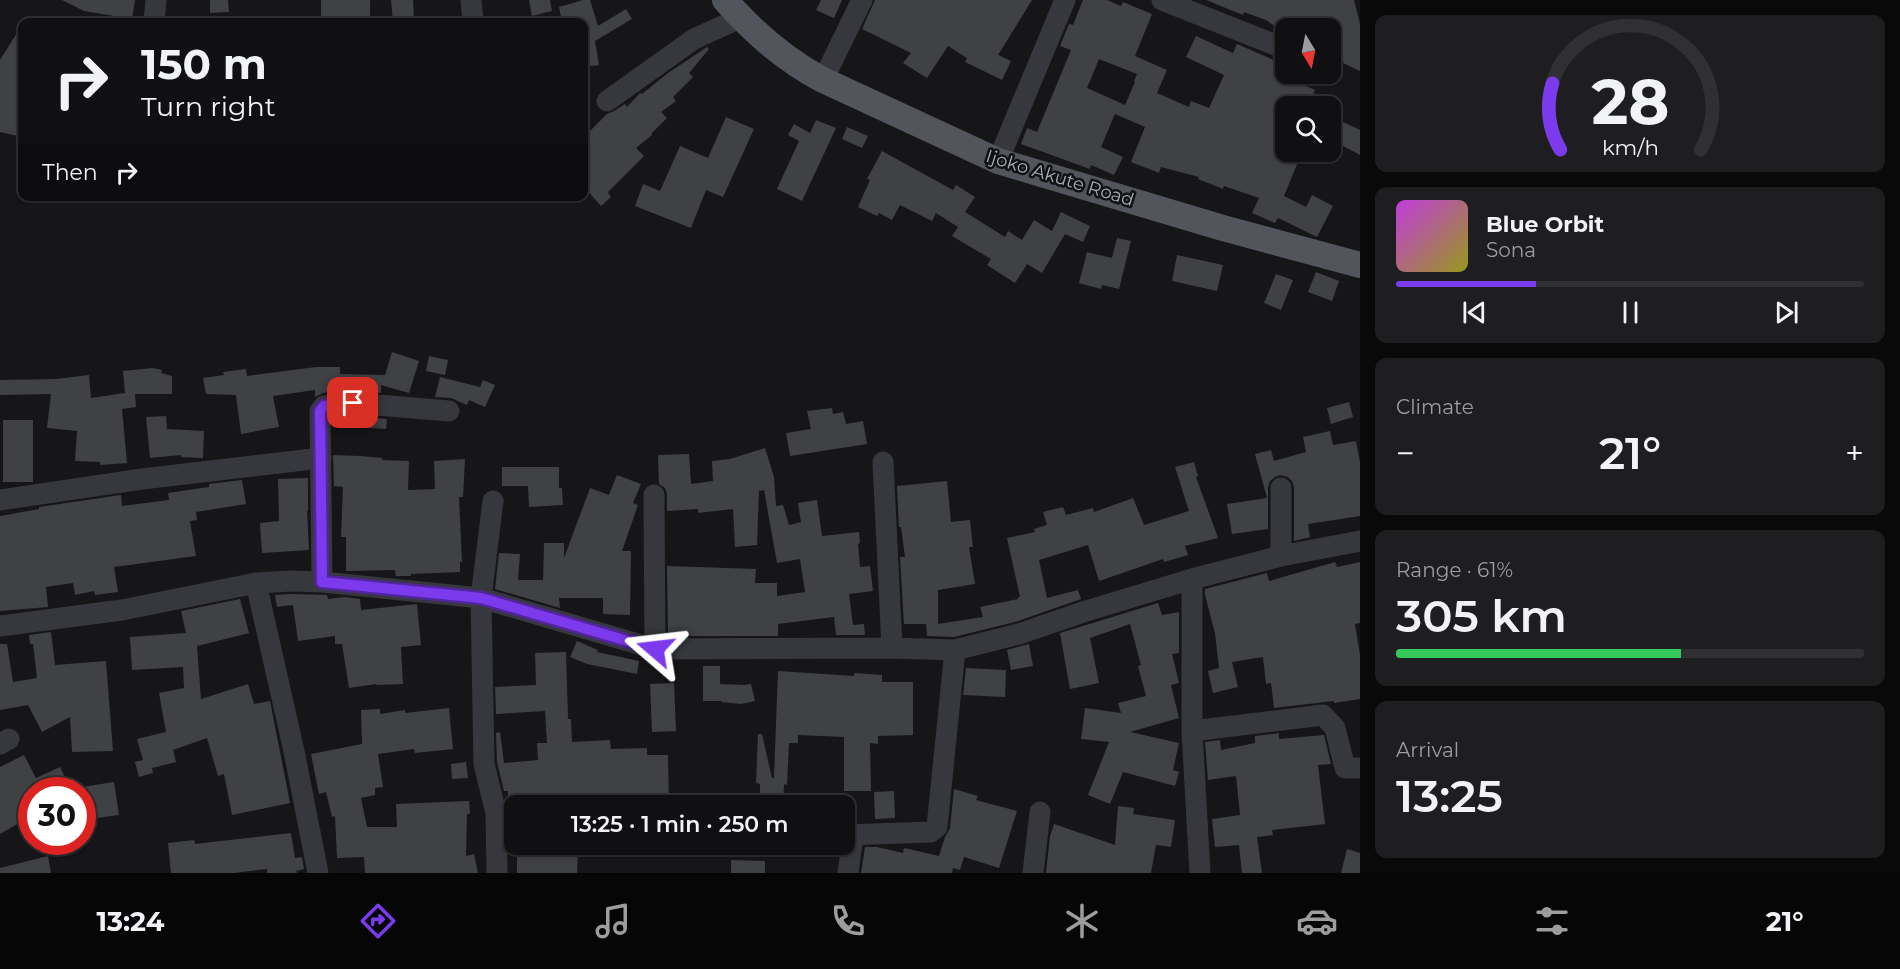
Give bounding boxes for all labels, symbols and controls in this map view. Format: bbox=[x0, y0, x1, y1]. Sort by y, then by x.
north arrow bbox=[1275, 18, 1341, 84]
map controls bbox=[1275, 18, 1341, 162]
text: 150 m bbox=[141, 38, 267, 90]
icon: right bbox=[42, 42, 120, 120]
text: 28 bbox=[1591, 64, 1669, 140]
text: Turn right bbox=[141, 90, 276, 123]
button: search bbox=[1275, 96, 1341, 162]
text: km/h bbox=[1601, 135, 1659, 161]
street label: Ijoko Akute Road bbox=[983, 145, 1137, 211]
icon: right bbox=[110, 156, 143, 189]
text: Then bbox=[42, 159, 98, 186]
text: Blue Orbit bbox=[1486, 211, 1604, 238]
text: Sona bbox=[1486, 238, 1536, 262]
icon: previous bbox=[1458, 296, 1491, 329]
icon: pause bbox=[1614, 296, 1647, 329]
icon: next bbox=[1770, 296, 1803, 329]
pin bbox=[327, 377, 378, 428]
icon: arrive bbox=[336, 386, 369, 419]
text: Climate bbox=[1396, 395, 1474, 419]
text: 21° bbox=[1599, 425, 1661, 480]
text: − bbox=[1396, 433, 1415, 473]
text: + bbox=[1845, 433, 1864, 473]
text: Range · 61% bbox=[1396, 558, 1513, 582]
text: 305 km bbox=[1396, 588, 1567, 643]
position arrow bbox=[623, 617, 687, 681]
text: Arrival bbox=[1396, 738, 1459, 762]
text: 13:25 bbox=[1396, 768, 1503, 823]
speed limit sign: 30 bbox=[18, 777, 96, 855]
text: 13:25 · 1 min · 250 m bbox=[571, 811, 788, 838]
icon: directions bbox=[357, 900, 399, 942]
icon: music bbox=[592, 900, 634, 942]
icon: phone bbox=[827, 900, 869, 942]
icon: climate bbox=[1061, 900, 1103, 942]
icon: car bbox=[1296, 900, 1338, 942]
icon: filters bbox=[1531, 900, 1573, 942]
text: 13:24 bbox=[96, 905, 164, 938]
text: 21° bbox=[1766, 905, 1804, 938]

